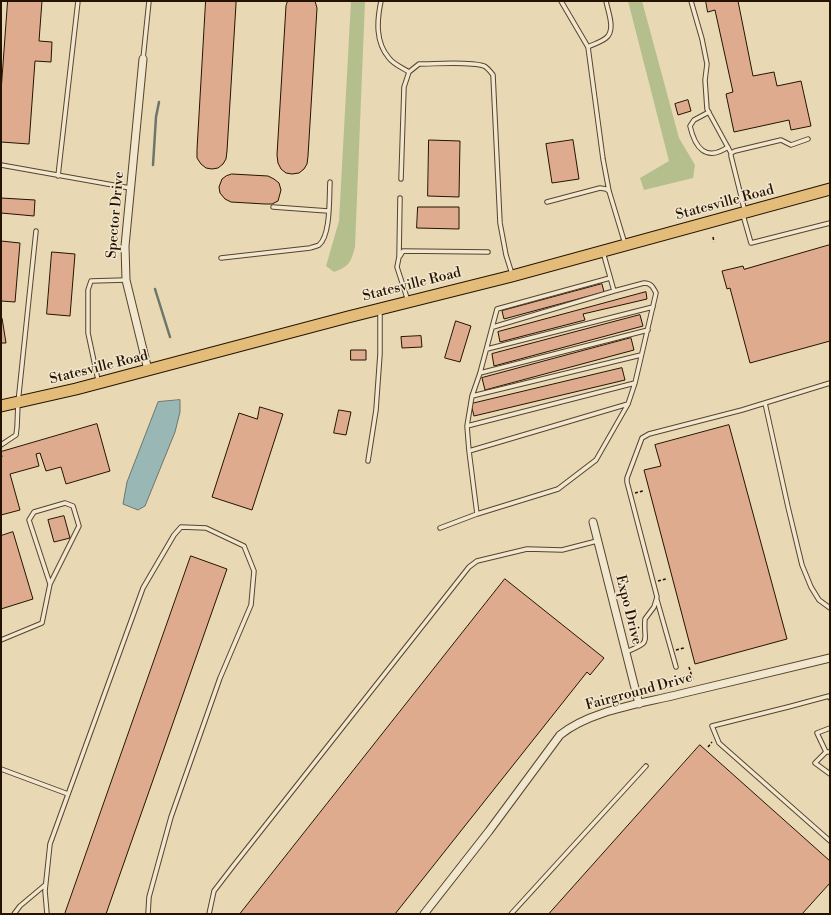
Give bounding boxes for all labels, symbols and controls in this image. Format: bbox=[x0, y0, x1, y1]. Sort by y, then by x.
street label: Spector Drive bbox=[104, 171, 128, 259]
street label: Statesville Road bbox=[674, 182, 776, 224]
street label: Statesville Road bbox=[361, 265, 463, 305]
street label: Statesville Road bbox=[48, 348, 150, 388]
street label: Expo Drive bbox=[611, 573, 645, 647]
street label: Fairground Drive bbox=[584, 670, 694, 714]

